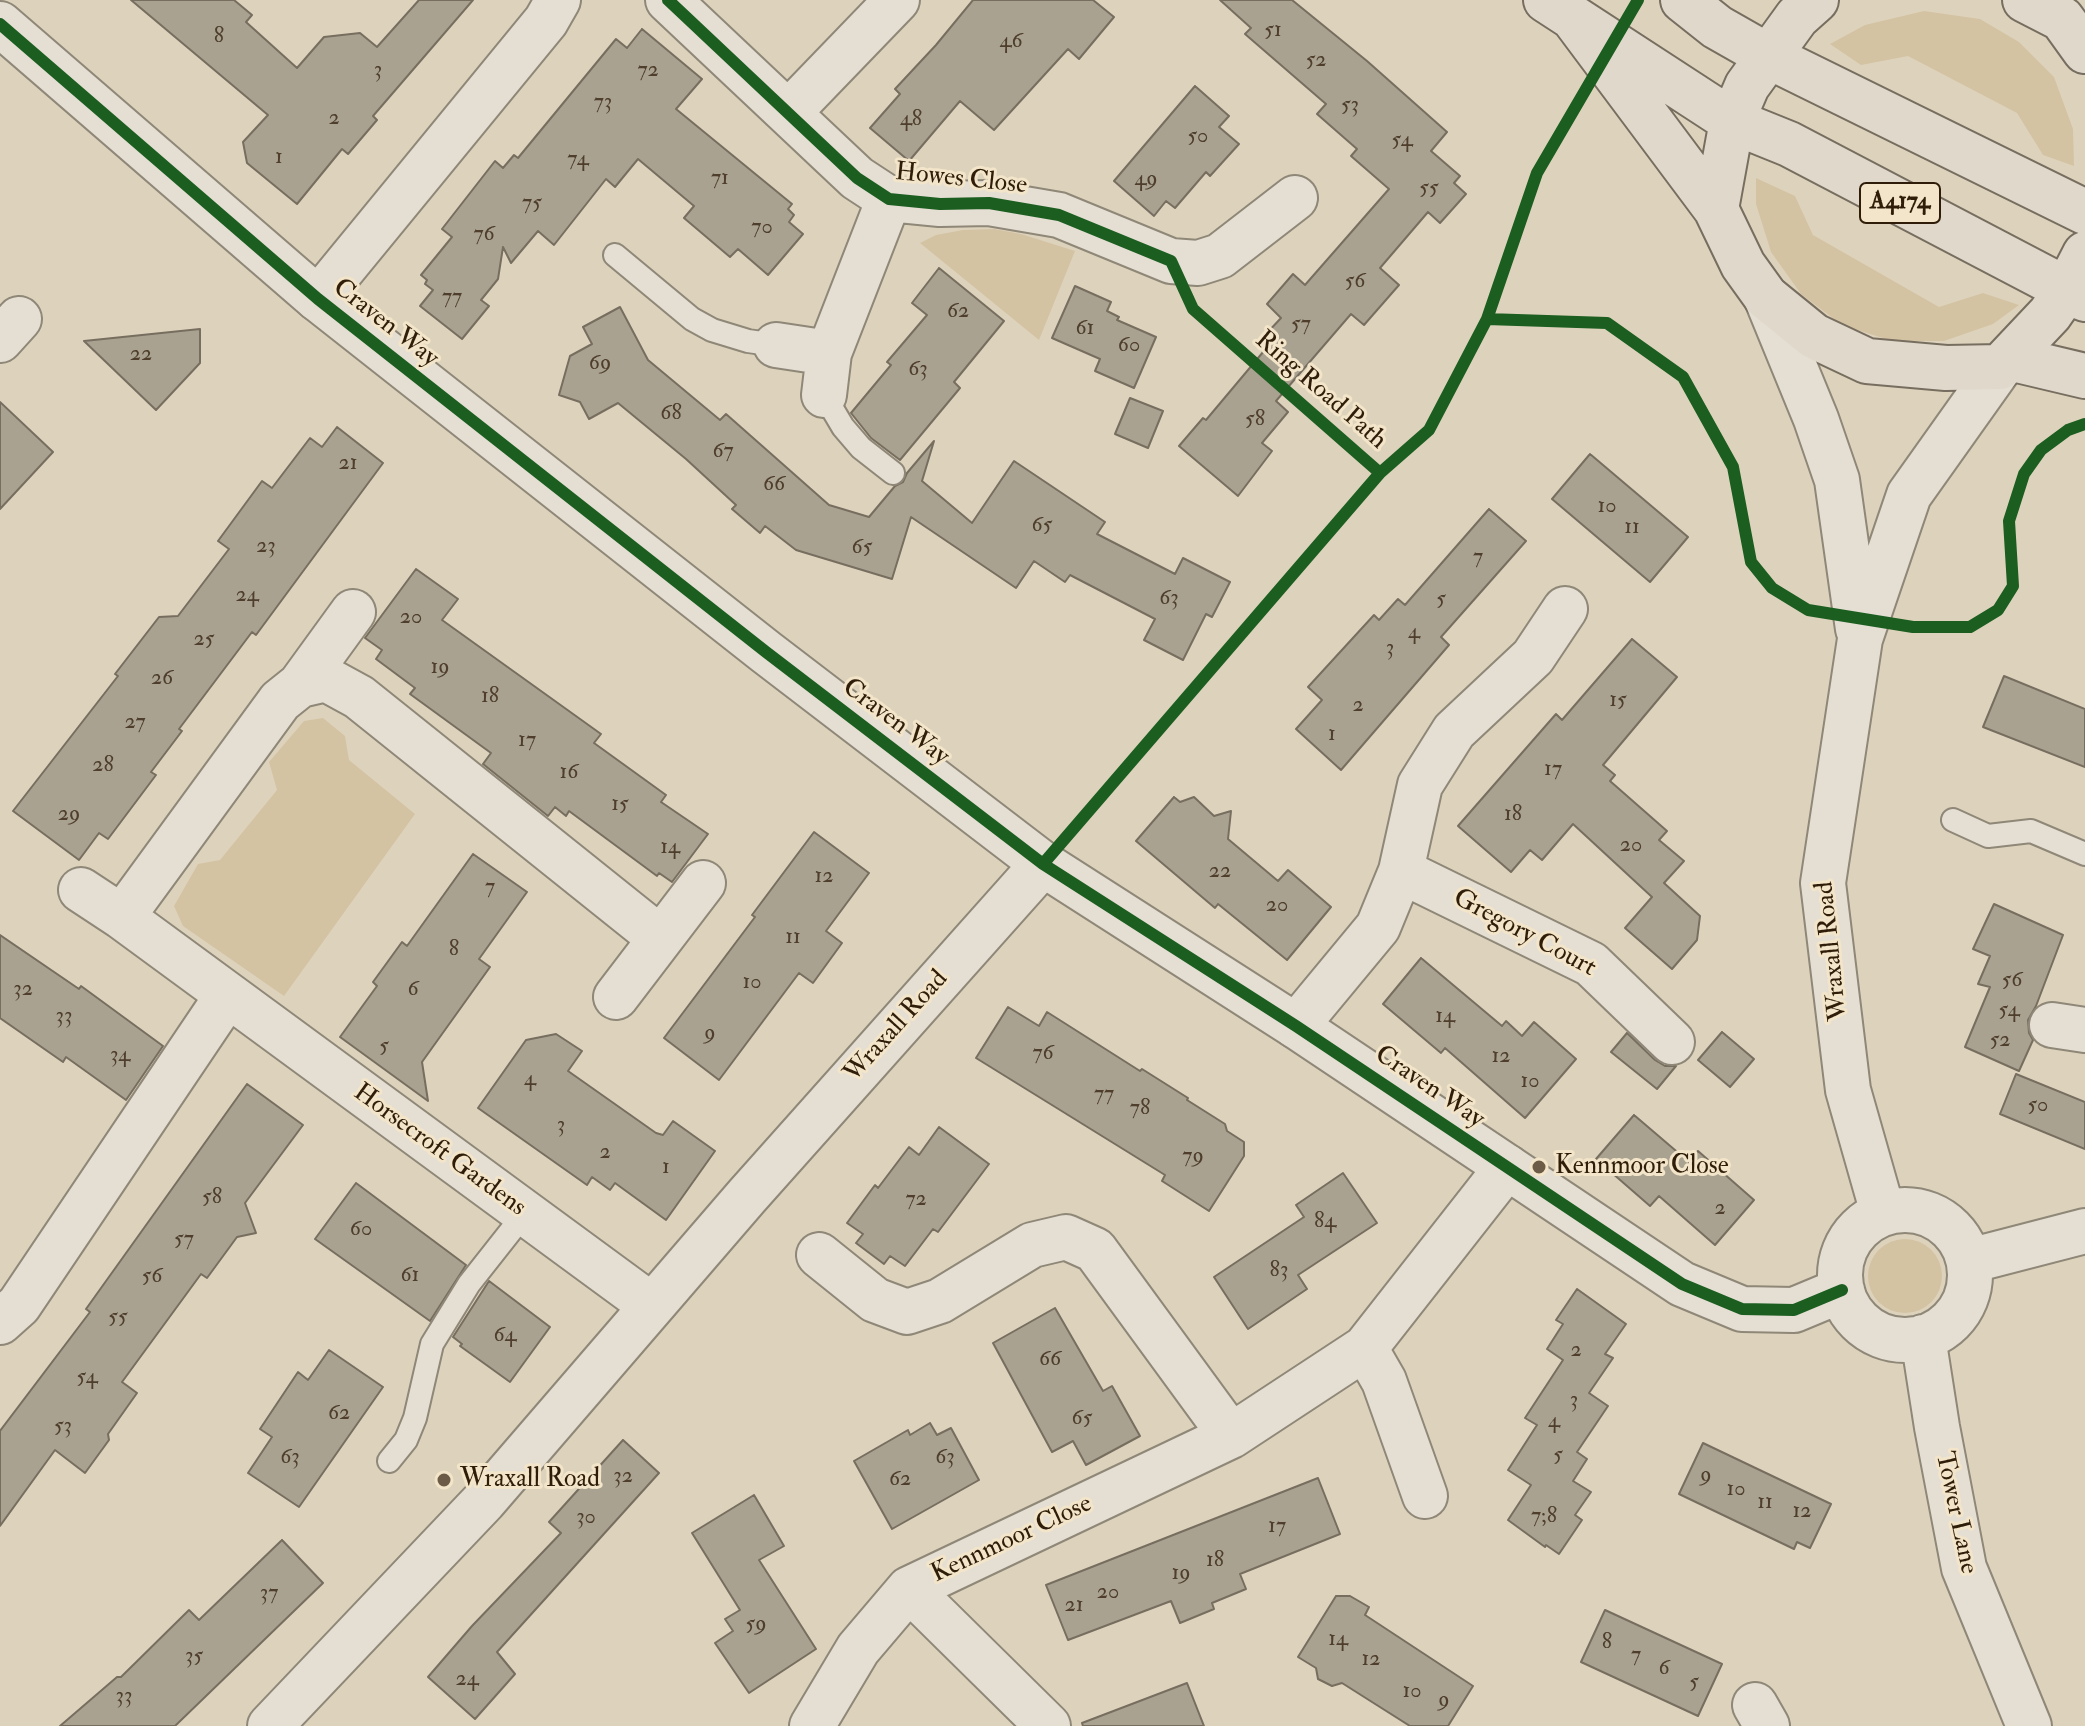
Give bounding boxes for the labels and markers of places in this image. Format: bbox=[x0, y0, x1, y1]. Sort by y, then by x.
place label: Kennmoor Close bbox=[1555, 1151, 1729, 1183]
marker: Kennmoor Close bbox=[1530, 1158, 1548, 1176]
place label: Wraxall Road bbox=[460, 1464, 600, 1496]
marker: Wraxall Road bbox=[435, 1471, 453, 1489]

